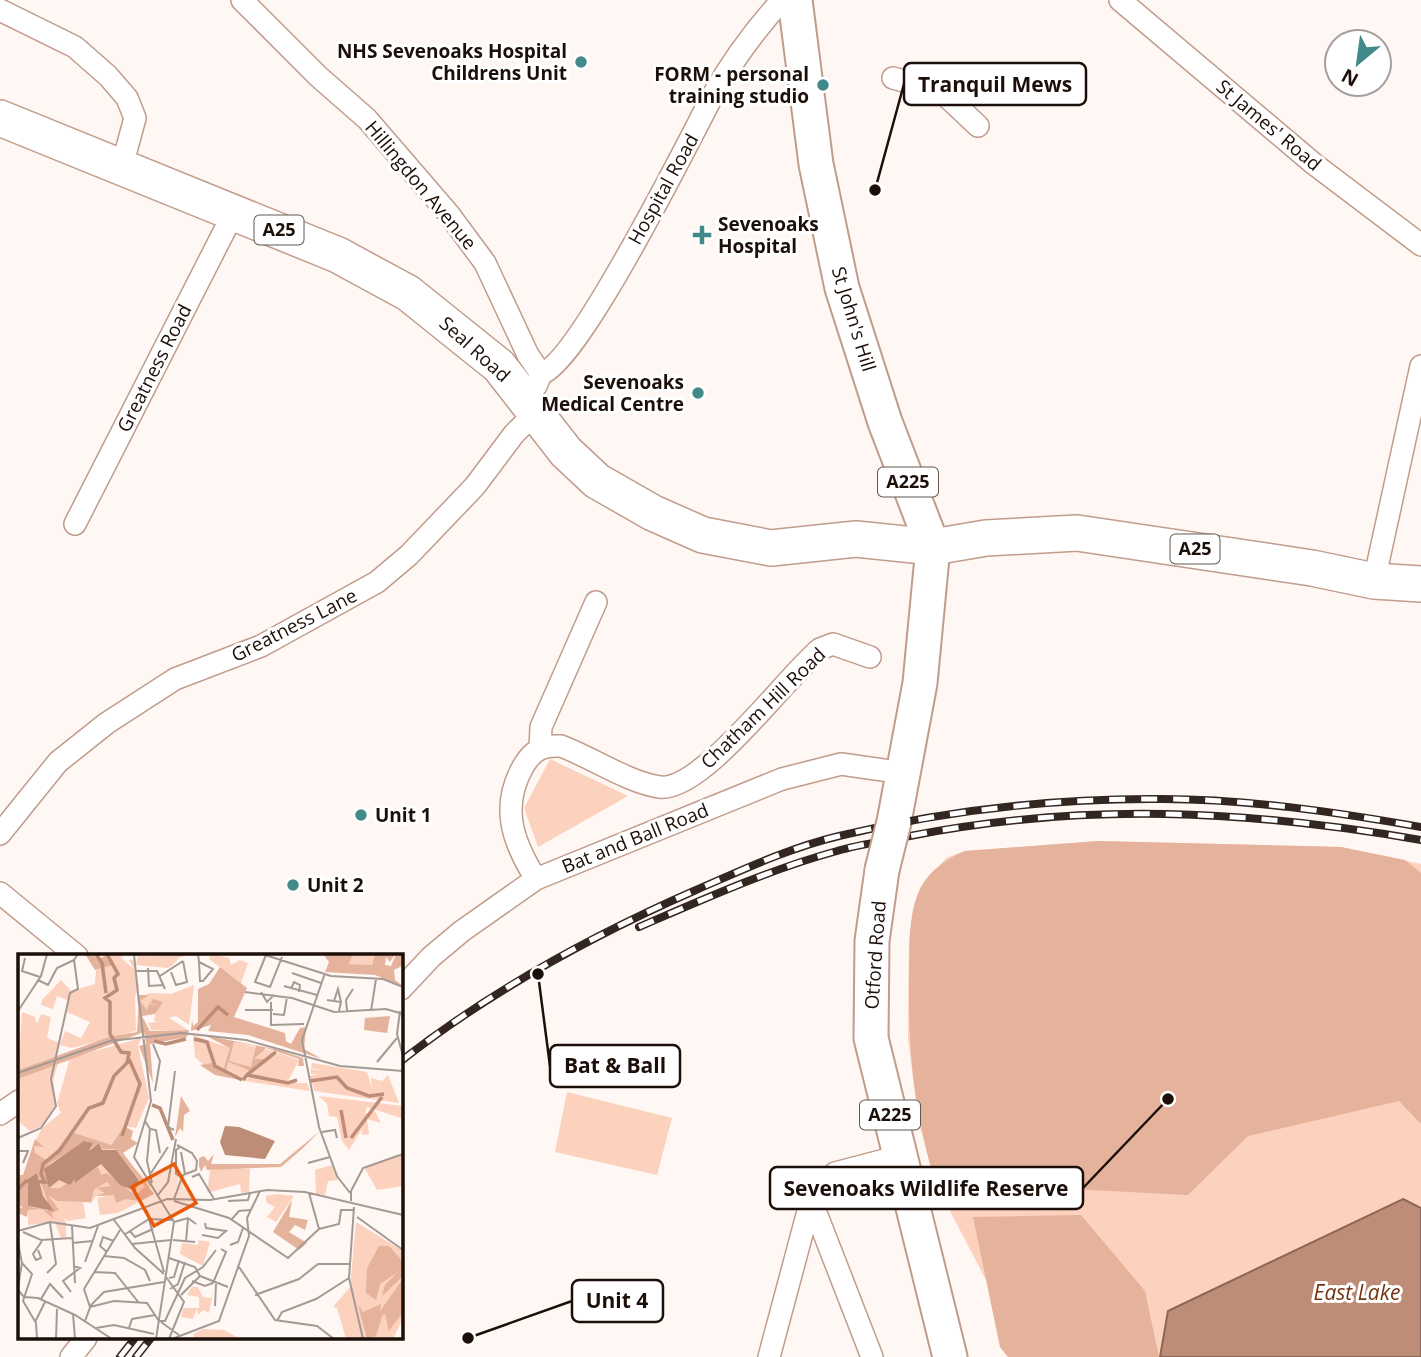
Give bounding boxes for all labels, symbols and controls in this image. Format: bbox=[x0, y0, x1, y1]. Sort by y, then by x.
north arrow bbox=[1323, 28, 1393, 98]
place label: NHS Sevenoaks Hospital Childrens Unit bbox=[337, 38, 567, 86]
marker: NHS Sevenoaks Hospital Childrens Unit bbox=[573, 54, 589, 70]
place label: FORM - personal training studio bbox=[654, 61, 809, 109]
callout: Tranquil Mews bbox=[904, 63, 1086, 105]
text: N bbox=[1337, 63, 1363, 93]
text: Tranquil Mews bbox=[918, 70, 1072, 98]
street label: St James' Road bbox=[1211, 73, 1327, 177]
marker: FORM - personal training studio bbox=[815, 77, 831, 93]
street label: Hillingdon Avenue bbox=[359, 115, 483, 255]
street label: Hospital Road bbox=[622, 129, 704, 249]
place label: Sevenoaks Hospital bbox=[718, 211, 819, 259]
road number: A25 bbox=[254, 215, 304, 244]
marker: Sevenoaks Hospital bbox=[692, 225, 712, 245]
street label: St John's Hill bbox=[826, 263, 882, 375]
street label: Greatness Road bbox=[111, 300, 197, 436]
street label: Seal Road bbox=[434, 310, 516, 388]
place label: Sevenoaks Medical Centre bbox=[541, 369, 684, 417]
marker: Sevenoaks Medical Centre bbox=[690, 385, 706, 401]
road number: A225 bbox=[878, 468, 938, 496]
road number: A25 bbox=[1170, 534, 1220, 564]
street label: Greatness Lane bbox=[227, 582, 361, 668]
street label: Chatham Hill Road bbox=[695, 642, 831, 774]
street label: Bat and Ball Road bbox=[558, 797, 712, 879]
place label: Unit 1 bbox=[375, 802, 432, 828]
marker: Unit 1 bbox=[353, 807, 369, 823]
place label: Unit 2 bbox=[307, 872, 364, 898]
marker: Unit 2 bbox=[285, 877, 301, 893]
street label: Otford Road bbox=[858, 900, 892, 1010]
inset map bbox=[18, 954, 402, 1340]
callout: Bat & Ball bbox=[550, 1045, 680, 1087]
text: Bat & Ball bbox=[564, 1051, 666, 1079]
road number: A225 bbox=[860, 1100, 920, 1130]
callout: Sevenoaks Wildlife Reserve bbox=[770, 1167, 1083, 1209]
text: Sevenoaks Wildlife Reserve bbox=[784, 1174, 1068, 1202]
water label: East Lake bbox=[1314, 1278, 1400, 1306]
callout: Unit 4 bbox=[572, 1280, 663, 1322]
text: Unit 4 bbox=[586, 1286, 648, 1314]

